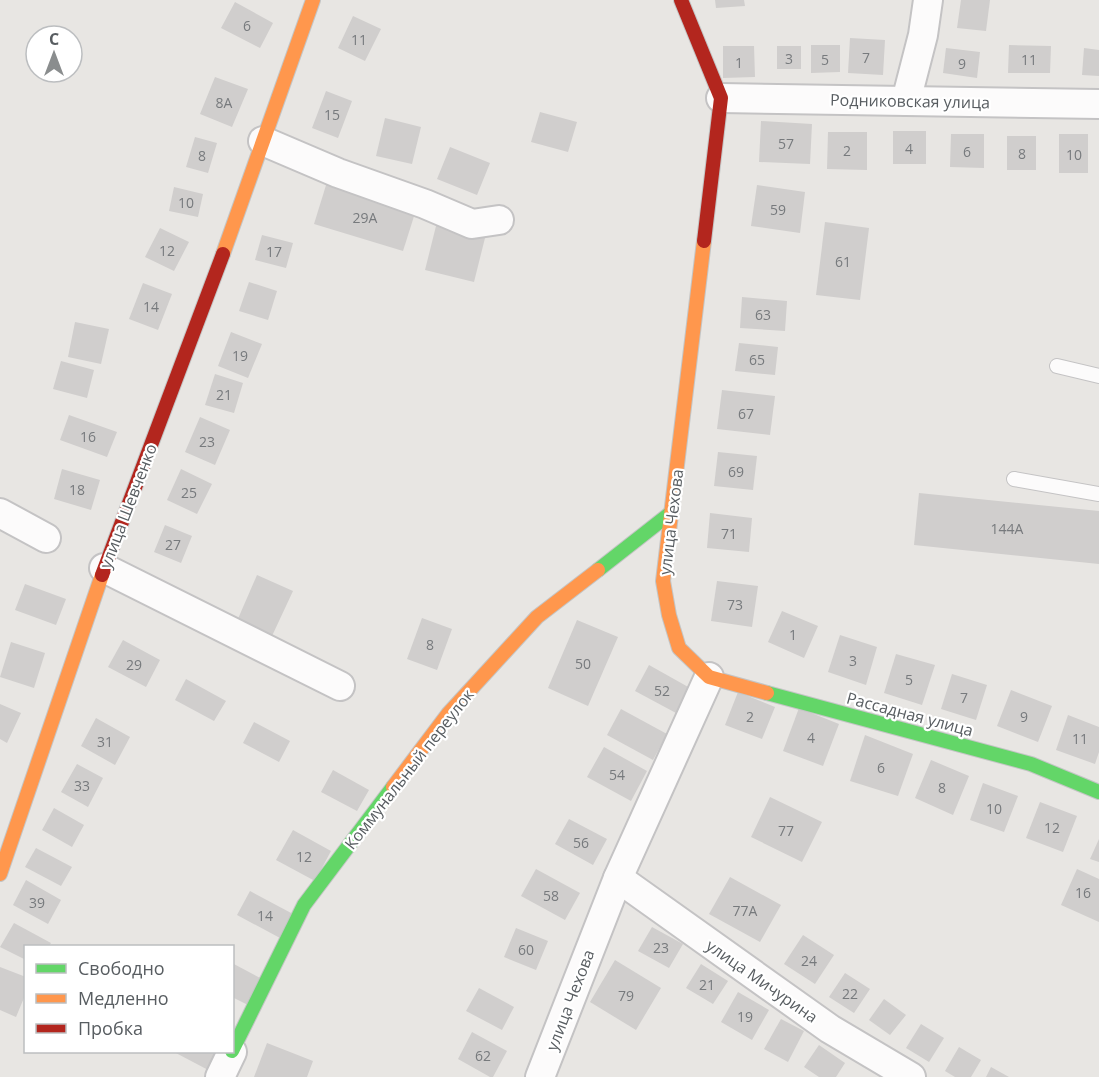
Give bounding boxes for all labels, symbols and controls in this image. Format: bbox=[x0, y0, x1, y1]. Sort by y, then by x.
house number: 6 bbox=[243, 16, 251, 35]
north arrow bbox=[24, 24, 84, 84]
text: С bbox=[49, 28, 59, 50]
house number: 11 bbox=[351, 30, 367, 49]
house number: 7 bbox=[862, 48, 870, 67]
house number: 3 bbox=[785, 49, 793, 68]
house number: 5 bbox=[821, 50, 829, 69]
house number: 11 bbox=[1021, 50, 1037, 69]
house number: 1 bbox=[735, 53, 743, 72]
house number: 9 bbox=[958, 54, 966, 73]
street label: Родниковская улица bbox=[830, 89, 990, 113]
house number: 8А bbox=[216, 93, 233, 112]
house number: 15 bbox=[324, 105, 340, 124]
house number: 57 bbox=[778, 134, 794, 153]
house number: 4 bbox=[905, 139, 913, 158]
house number: 2 bbox=[843, 141, 851, 160]
house number: 6 bbox=[963, 142, 971, 161]
house number: 8 bbox=[1018, 144, 1026, 163]
house number: 10 bbox=[1066, 145, 1082, 164]
house number: 8 bbox=[198, 146, 206, 165]
house number: 10 bbox=[178, 193, 194, 212]
house number: 59 bbox=[770, 200, 786, 219]
house number: 29А bbox=[353, 208, 378, 227]
house number: 12 bbox=[159, 241, 175, 260]
house number: 17 bbox=[266, 242, 282, 261]
house number: 61 bbox=[835, 252, 851, 271]
house number: 14 bbox=[143, 297, 159, 316]
house number: 63 bbox=[755, 305, 771, 324]
house number: 19 bbox=[232, 346, 248, 365]
house number: 65 bbox=[749, 350, 765, 369]
house number: 21 bbox=[216, 385, 232, 404]
house number: 67 bbox=[738, 404, 754, 423]
house number: 16 bbox=[80, 427, 96, 446]
house number: 23 bbox=[199, 432, 215, 451]
street label: улица Шевченко bbox=[94, 441, 162, 571]
house number: 69 bbox=[728, 462, 744, 481]
street label: улица Чехова bbox=[654, 468, 688, 576]
house number: 18 bbox=[69, 480, 85, 499]
house number: 25 bbox=[181, 483, 197, 502]
house number: 144А bbox=[991, 519, 1024, 538]
house number: 71 bbox=[721, 524, 737, 543]
house number: 27 bbox=[165, 535, 181, 554]
house number: 73 bbox=[727, 595, 743, 614]
house number: 1 bbox=[789, 625, 797, 644]
house number: 8 bbox=[426, 635, 434, 654]
house number: 3 bbox=[849, 651, 857, 670]
house number: 50 bbox=[575, 654, 591, 673]
house number: 29 bbox=[126, 655, 142, 674]
house number: 5 bbox=[905, 670, 913, 689]
house number: 52 bbox=[654, 681, 670, 700]
street label: Коммунальный переулок bbox=[339, 684, 479, 854]
street label: Рассадная улица bbox=[844, 687, 976, 741]
house number: 7 bbox=[960, 688, 968, 707]
house number: 2 bbox=[746, 707, 754, 726]
house number: 9 bbox=[1020, 707, 1028, 726]
house number: 4 bbox=[807, 728, 815, 747]
house number: 11 bbox=[1072, 729, 1088, 748]
house number: 31 bbox=[97, 732, 113, 751]
house number: 6 bbox=[877, 758, 885, 777]
house number: 54 bbox=[609, 765, 625, 784]
house number: 33 bbox=[74, 776, 90, 795]
house number: 8 bbox=[938, 778, 946, 797]
house number: 10 bbox=[986, 799, 1002, 818]
house number: 12 bbox=[1044, 818, 1060, 837]
house number: 77 bbox=[778, 821, 794, 840]
house number: 56 bbox=[573, 833, 589, 852]
house number: 12 bbox=[296, 847, 312, 866]
house number: 16 bbox=[1075, 883, 1091, 902]
house number: 58 bbox=[543, 886, 559, 905]
house number: 39 bbox=[29, 893, 45, 912]
house number: 77А bbox=[733, 901, 758, 920]
house number: 14 bbox=[257, 906, 273, 925]
street label: улица Мичурина bbox=[702, 934, 822, 1028]
house number: 23 bbox=[653, 938, 669, 957]
house number: 60 bbox=[518, 940, 534, 959]
legend bbox=[24, 945, 234, 1053]
street label: улица Чехова bbox=[541, 946, 599, 1054]
house number: 24 bbox=[801, 951, 817, 970]
text: Свободно bbox=[78, 956, 165, 980]
house number: 21 bbox=[699, 975, 715, 994]
house number: 22 bbox=[842, 984, 858, 1003]
text: Медленно bbox=[78, 986, 169, 1010]
house number: 79 bbox=[618, 986, 634, 1005]
house number: 19 bbox=[737, 1007, 753, 1026]
text: Пробка bbox=[78, 1016, 143, 1040]
house number: 62 bbox=[475, 1046, 491, 1065]

